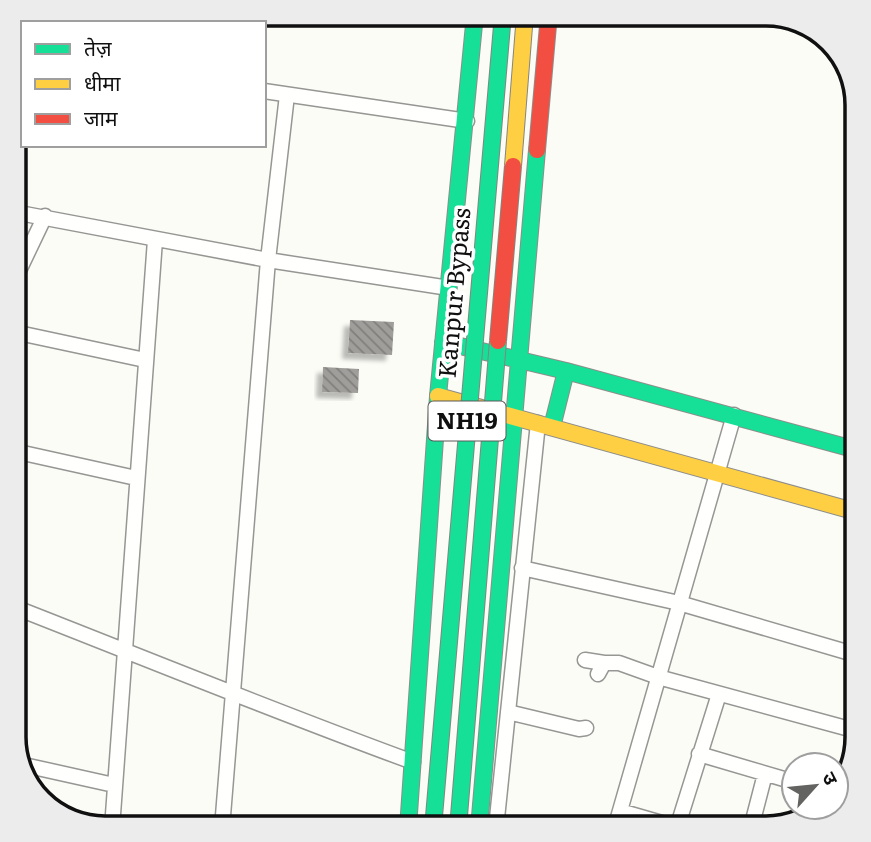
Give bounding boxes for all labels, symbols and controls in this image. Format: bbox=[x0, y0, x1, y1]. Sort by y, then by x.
legend bbox=[21, 21, 266, 147]
text: तेज़ bbox=[84, 31, 112, 62]
text: धीमा bbox=[84, 66, 121, 97]
text: जाम bbox=[84, 101, 118, 132]
street label: Kanpur Bypass bbox=[428, 206, 477, 379]
road number: NH19 bbox=[428, 402, 505, 440]
north arrow bbox=[780, 751, 850, 821]
text: उ bbox=[816, 767, 846, 790]

